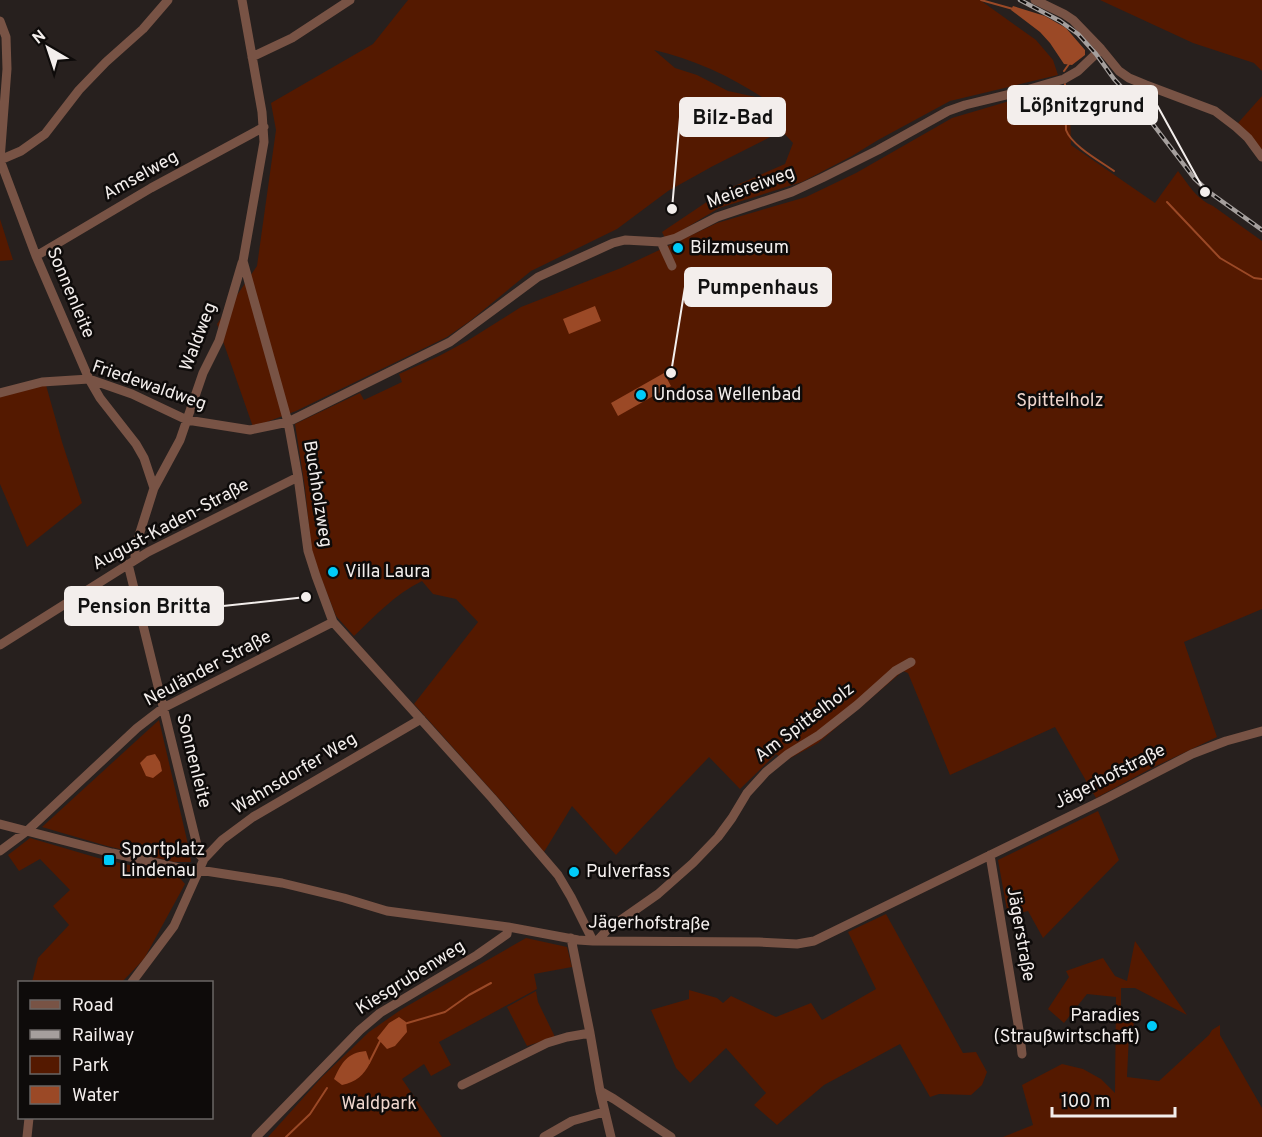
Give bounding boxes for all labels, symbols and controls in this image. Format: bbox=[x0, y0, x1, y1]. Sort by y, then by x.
north arrow bbox=[18, 18, 78, 78]
text: N bbox=[29, 27, 51, 49]
callout: Lößnitzgrund bbox=[1008, 86, 1157, 124]
text: Lößnitzgrund bbox=[1019, 94, 1145, 120]
callout: Bilz-Bad bbox=[680, 98, 785, 136]
text: Bilz-Bad bbox=[693, 106, 773, 132]
street label: Amselweg bbox=[99, 146, 183, 206]
street label: Meiereiweg bbox=[704, 161, 798, 215]
place label: Bilzmuseum bbox=[690, 237, 789, 260]
marker: Bilzmuseum bbox=[671, 241, 685, 255]
street label: Sonnenleite bbox=[41, 244, 99, 342]
callout: Pumpenhaus bbox=[685, 268, 831, 306]
text: Pumpenhaus bbox=[697, 276, 819, 302]
street label: Waldweg bbox=[175, 299, 223, 375]
street label: Friedewaldweg bbox=[89, 356, 209, 416]
place label: Undosa Wellenbad bbox=[653, 384, 801, 407]
marker: Undosa Wellenbad bbox=[634, 388, 648, 402]
park label: Spittelholz bbox=[1016, 390, 1104, 413]
street label: Buchholzweg bbox=[297, 439, 337, 549]
street label: August-Kaden-Straße bbox=[89, 474, 253, 576]
place label: Villa Laura bbox=[345, 561, 430, 584]
marker: Villa Laura bbox=[326, 565, 340, 579]
callout: Pension Britta bbox=[65, 587, 223, 625]
text: Pension Britta bbox=[77, 595, 211, 621]
street label: Neuländer Straße bbox=[140, 626, 276, 712]
street label: Am Spittelholz bbox=[751, 678, 859, 768]
street label: Sonnenleite bbox=[170, 711, 216, 811]
street label: Wahnsdorfer Weg bbox=[229, 728, 361, 820]
street label: Jägerhofstraße bbox=[1050, 739, 1170, 815]
place label: Sportplatz Lindenau bbox=[121, 839, 205, 883]
marker: Sportplatz Lindenau bbox=[102, 853, 116, 867]
place label: Pulverfass bbox=[586, 861, 670, 884]
marker: Pulverfass bbox=[567, 865, 581, 879]
street label: Jägerstraße bbox=[1000, 885, 1040, 983]
street label: Jägerhofstraße bbox=[588, 911, 710, 937]
street label: Kiesgrubenweg bbox=[352, 935, 470, 1021]
legend bbox=[18, 981, 213, 1119]
text: Road bbox=[72, 995, 114, 1018]
place label: Paradies (Straußwirtschaft) bbox=[994, 1005, 1140, 1049]
marker: Paradies (Straußwirtschaft) bbox=[1145, 1019, 1159, 1033]
text: Railway bbox=[72, 1025, 134, 1048]
text: Park bbox=[72, 1055, 109, 1078]
scale bar bbox=[1052, 1080, 1175, 1118]
text: Water bbox=[72, 1085, 119, 1108]
text: 100 m bbox=[1061, 1091, 1110, 1114]
park label: Waldpark bbox=[341, 1093, 417, 1116]

